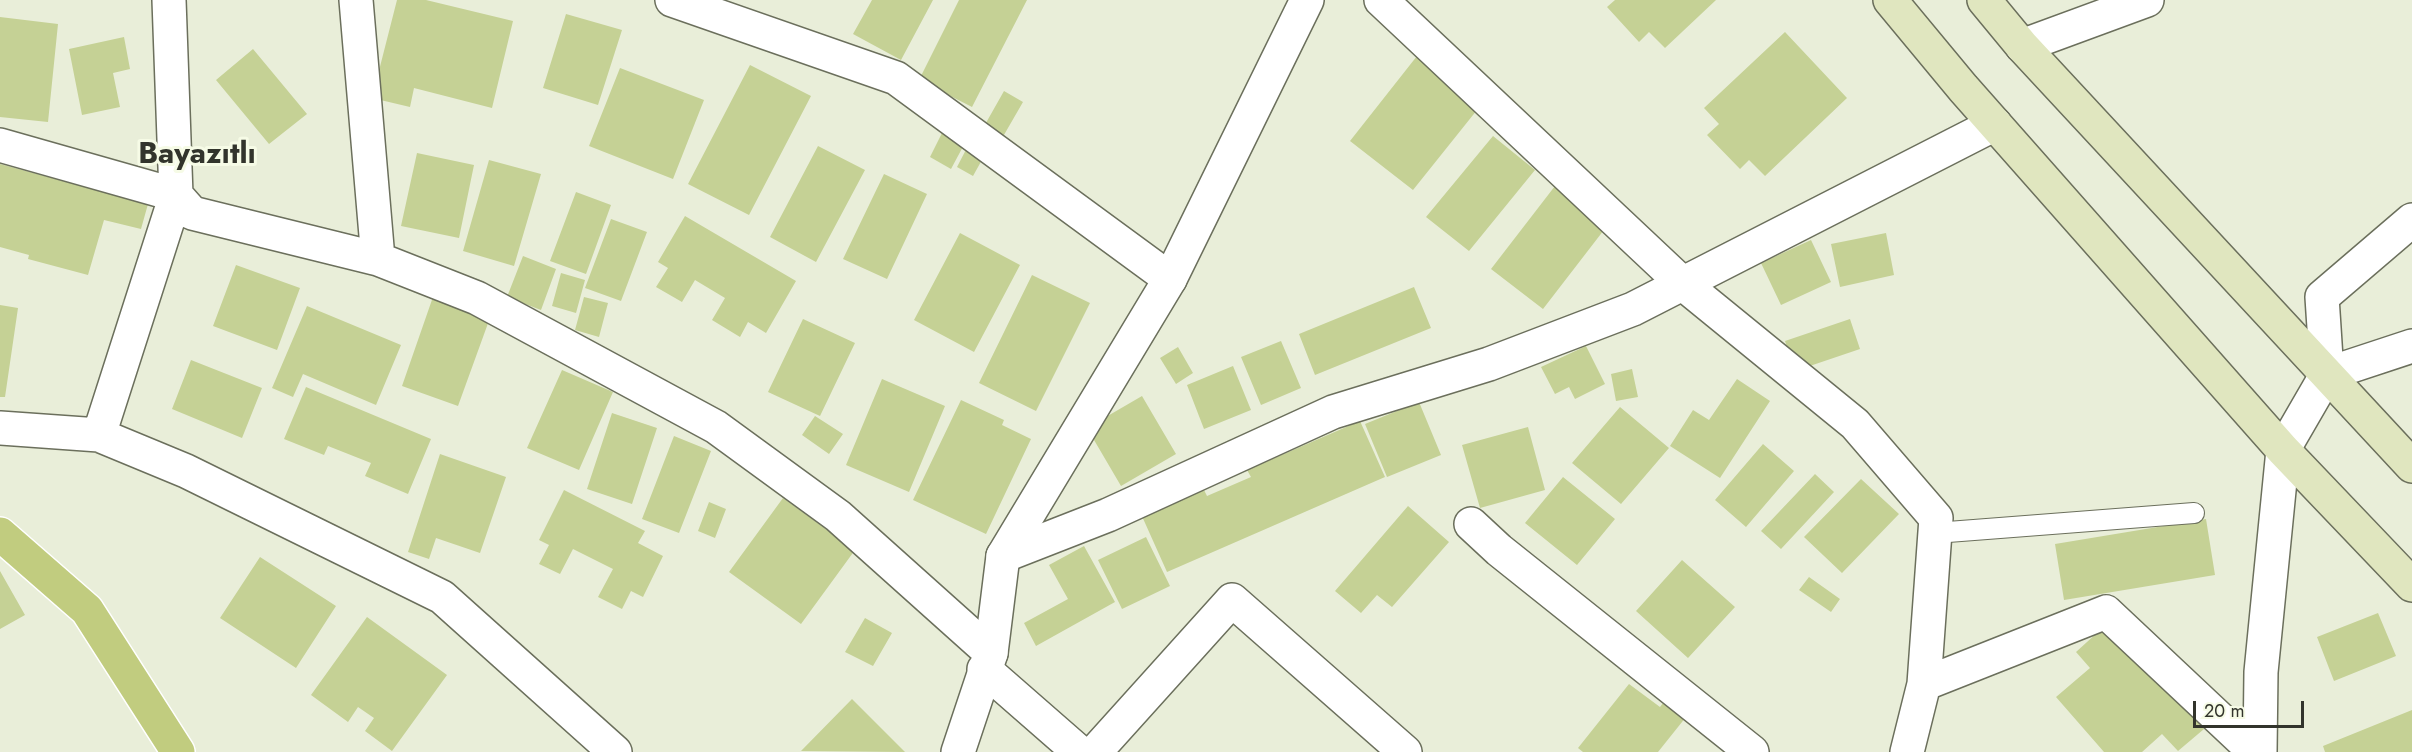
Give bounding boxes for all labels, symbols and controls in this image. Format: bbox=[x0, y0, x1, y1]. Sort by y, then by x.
district label: Bayazıtlı bbox=[138, 138, 256, 174]
scale bar bbox=[2196, 689, 2307, 727]
text: 20 m bbox=[2204, 698, 2244, 724]

